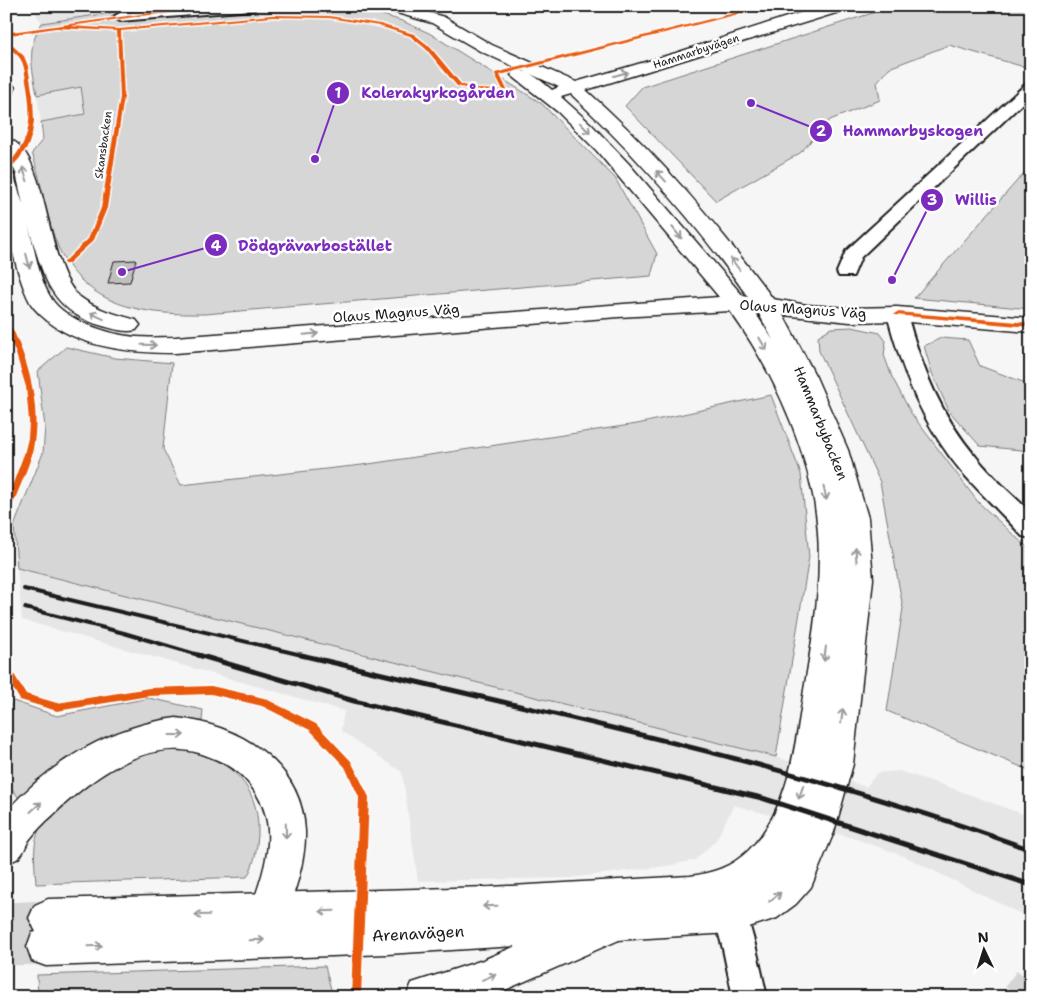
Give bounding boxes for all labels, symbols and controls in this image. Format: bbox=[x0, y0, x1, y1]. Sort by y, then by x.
street label: Hammarbyvägen bbox=[651, 30, 741, 72]
one-way arrow bbox=[613, 69, 629, 79]
callout: Kolerakyrkogården bbox=[326, 78, 524, 108]
text: 1 bbox=[335, 83, 342, 103]
text: Kolerakyrkogården bbox=[361, 83, 515, 103]
street label: Skansbacken bbox=[91, 110, 116, 180]
callout: Hammarbyskogen bbox=[808, 116, 994, 146]
text: 2 bbox=[816, 121, 827, 141]
text: Hammarbyskogen bbox=[843, 121, 983, 141]
one-way arrow bbox=[579, 122, 591, 134]
one-way arrow bbox=[20, 166, 30, 182]
one-way arrow bbox=[656, 170, 667, 183]
callout: Willis bbox=[920, 185, 1007, 215]
text: 3 bbox=[927, 190, 937, 210]
text: Willis bbox=[955, 190, 997, 210]
one-way arrow bbox=[672, 227, 683, 240]
callout: Dödgrävarbostället bbox=[203, 230, 402, 260]
text: 4 bbox=[211, 236, 222, 256]
text: Dödgrävarbostället bbox=[238, 236, 392, 256]
one-way arrow bbox=[24, 252, 33, 268]
one-way arrow bbox=[730, 257, 741, 270]
street label: Olaus Magnus Väg bbox=[739, 296, 867, 322]
street label: Olaus Magnus Väg bbox=[332, 300, 460, 326]
one-way arrow bbox=[90, 311, 105, 321]
one-way arrow bbox=[302, 330, 318, 339]
one-way arrow bbox=[758, 336, 768, 350]
one-way arrow bbox=[140, 340, 156, 350]
street label: Hammarbybacken bbox=[790, 363, 852, 483]
one-way arrow bbox=[821, 485, 830, 501]
one-way arrow bbox=[852, 547, 861, 563]
one-way arrow bbox=[819, 646, 829, 662]
one-way arrow bbox=[837, 708, 847, 724]
one-way arrow bbox=[168, 730, 184, 739]
one-way arrow bbox=[796, 784, 805, 799]
one-way arrow bbox=[30, 802, 43, 813]
one-way arrow bbox=[281, 823, 290, 839]
one-way arrow bbox=[768, 892, 781, 903]
one-way arrow bbox=[482, 901, 498, 910]
one-way arrow bbox=[319, 907, 335, 916]
one-way arrow bbox=[194, 910, 210, 920]
street label: Arenavägen bbox=[371, 921, 465, 946]
north arrow bbox=[960, 926, 1010, 976]
text: N bbox=[977, 928, 989, 946]
one-way arrow bbox=[249, 935, 265, 944]
one-way arrow bbox=[87, 941, 103, 950]
one-way arrow bbox=[481, 972, 496, 981]

